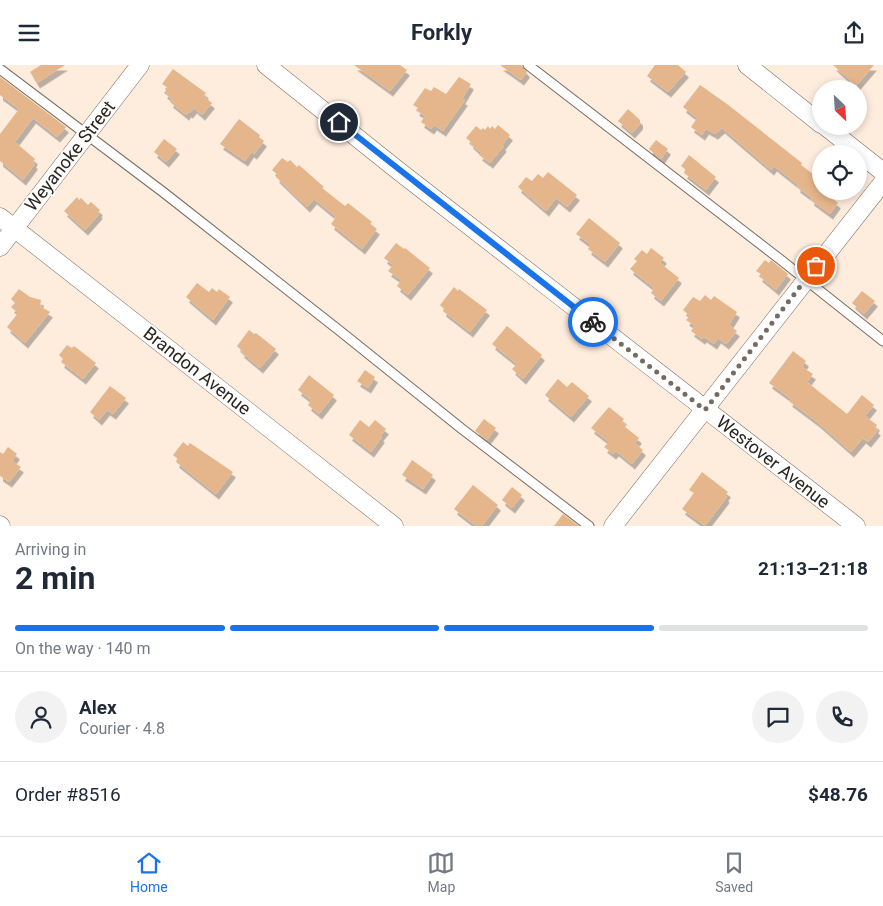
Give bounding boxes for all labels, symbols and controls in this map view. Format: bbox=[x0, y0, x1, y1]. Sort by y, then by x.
icon: menu bbox=[15, 19, 43, 47]
icon: share bbox=[840, 19, 868, 47]
text: Forkly bbox=[411, 20, 472, 45]
north arrow bbox=[812, 80, 868, 135]
map controls bbox=[812, 80, 867, 200]
street label: Weyanoke Street bbox=[20, 96, 119, 215]
pin bbox=[318, 101, 360, 143]
icon: home bbox=[325, 108, 353, 136]
button: locate bbox=[812, 145, 867, 200]
pin bbox=[795, 245, 837, 287]
icon: bag bbox=[802, 252, 830, 280]
courier bbox=[568, 297, 618, 347]
icon: bike bbox=[579, 308, 607, 336]
street label: Brandon Avenue bbox=[139, 322, 255, 419]
street label: Westover Avenue bbox=[712, 411, 834, 512]
text: Arriving in bbox=[15, 540, 86, 559]
text: 21:13–21:18 bbox=[758, 557, 868, 580]
text: 2 min bbox=[15, 559, 95, 597]
text: On the way · 140 m bbox=[15, 639, 151, 658]
button: person bbox=[15, 691, 67, 743]
button: chat bbox=[752, 691, 804, 743]
button: phone bbox=[816, 691, 868, 743]
text: Alex bbox=[79, 696, 117, 719]
text: Courier · 4.8 bbox=[79, 719, 165, 738]
text: Order #8516 bbox=[15, 783, 121, 806]
text: $48.76 bbox=[808, 783, 868, 806]
tab: Home bbox=[130, 849, 168, 895]
tab: Map bbox=[427, 849, 455, 895]
tab: Saved bbox=[715, 849, 753, 895]

